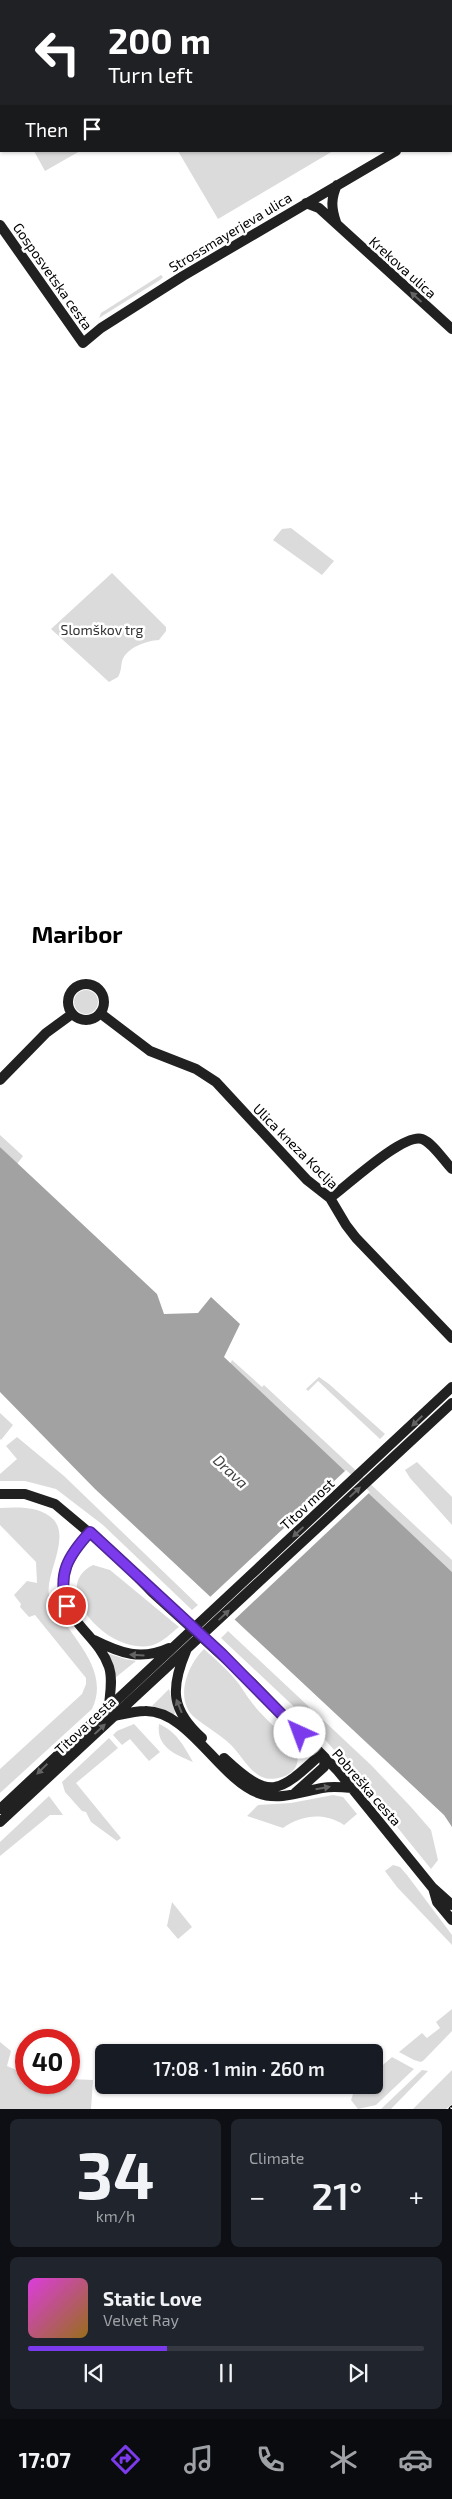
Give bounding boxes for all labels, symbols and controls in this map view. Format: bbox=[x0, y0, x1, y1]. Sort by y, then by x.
text: 200 m bbox=[108, 19, 211, 61]
icon: left bbox=[25, 20, 90, 85]
text: Turn left bbox=[108, 61, 193, 87]
icon: arrive bbox=[78, 115, 106, 143]
text: Then bbox=[25, 118, 68, 141]
street label: Strossmayerjeva ulica bbox=[165, 189, 295, 275]
street label: Gosposvetska cesta bbox=[10, 219, 96, 333]
street label: Krekova ulica bbox=[366, 232, 440, 302]
one-way arrow bbox=[410, 291, 422, 303]
park label: Slomškov trg bbox=[61, 621, 144, 638]
district label: Maribor bbox=[31, 919, 123, 948]
street label: Ulica kneza Koclja bbox=[250, 1100, 342, 1192]
one-way arrow bbox=[411, 1415, 423, 1427]
water label: Drava bbox=[210, 1450, 252, 1492]
street label: Titov most bbox=[276, 1475, 338, 1533]
one-way arrow bbox=[349, 1486, 361, 1498]
one-way arrow bbox=[292, 1526, 304, 1538]
pin bbox=[46, 1585, 88, 1627]
icon: arrive bbox=[53, 1592, 81, 1620]
one-way arrow bbox=[217, 1609, 229, 1621]
one-way arrow bbox=[129, 1650, 145, 1658]
street label: Titova cesta bbox=[51, 1692, 119, 1758]
one-way arrow bbox=[175, 1698, 183, 1713]
position arrow bbox=[273, 1706, 325, 1758]
one-way arrow bbox=[94, 1723, 106, 1735]
street label: Pobreška cesta bbox=[329, 1745, 405, 1829]
one-way arrow bbox=[36, 1763, 48, 1775]
one-way arrow bbox=[316, 1784, 332, 1792]
speed limit sign: 40 bbox=[15, 2029, 80, 2094]
text: 17:08 · 1 min · 260 m bbox=[153, 2057, 325, 2080]
text: 34 bbox=[76, 2134, 155, 2212]
text: Climate bbox=[249, 2148, 304, 2167]
text: 21° bbox=[311, 2172, 363, 2218]
text: − bbox=[249, 2179, 265, 2213]
text: + bbox=[409, 2179, 424, 2213]
text: km/h bbox=[96, 2206, 135, 2225]
text: Static Love bbox=[103, 2287, 202, 2310]
text: Velvet Ray bbox=[103, 2310, 179, 2329]
icon: previous bbox=[80, 2359, 108, 2387]
icon: pause bbox=[212, 2359, 240, 2387]
icon: next bbox=[344, 2359, 372, 2387]
icon: directions bbox=[108, 2442, 143, 2477]
icon: music bbox=[181, 2442, 216, 2477]
icon: phone bbox=[253, 2442, 288, 2477]
icon: climate bbox=[326, 2442, 361, 2477]
icon: car bbox=[398, 2442, 433, 2477]
text: 17:07 bbox=[19, 2446, 71, 2472]

